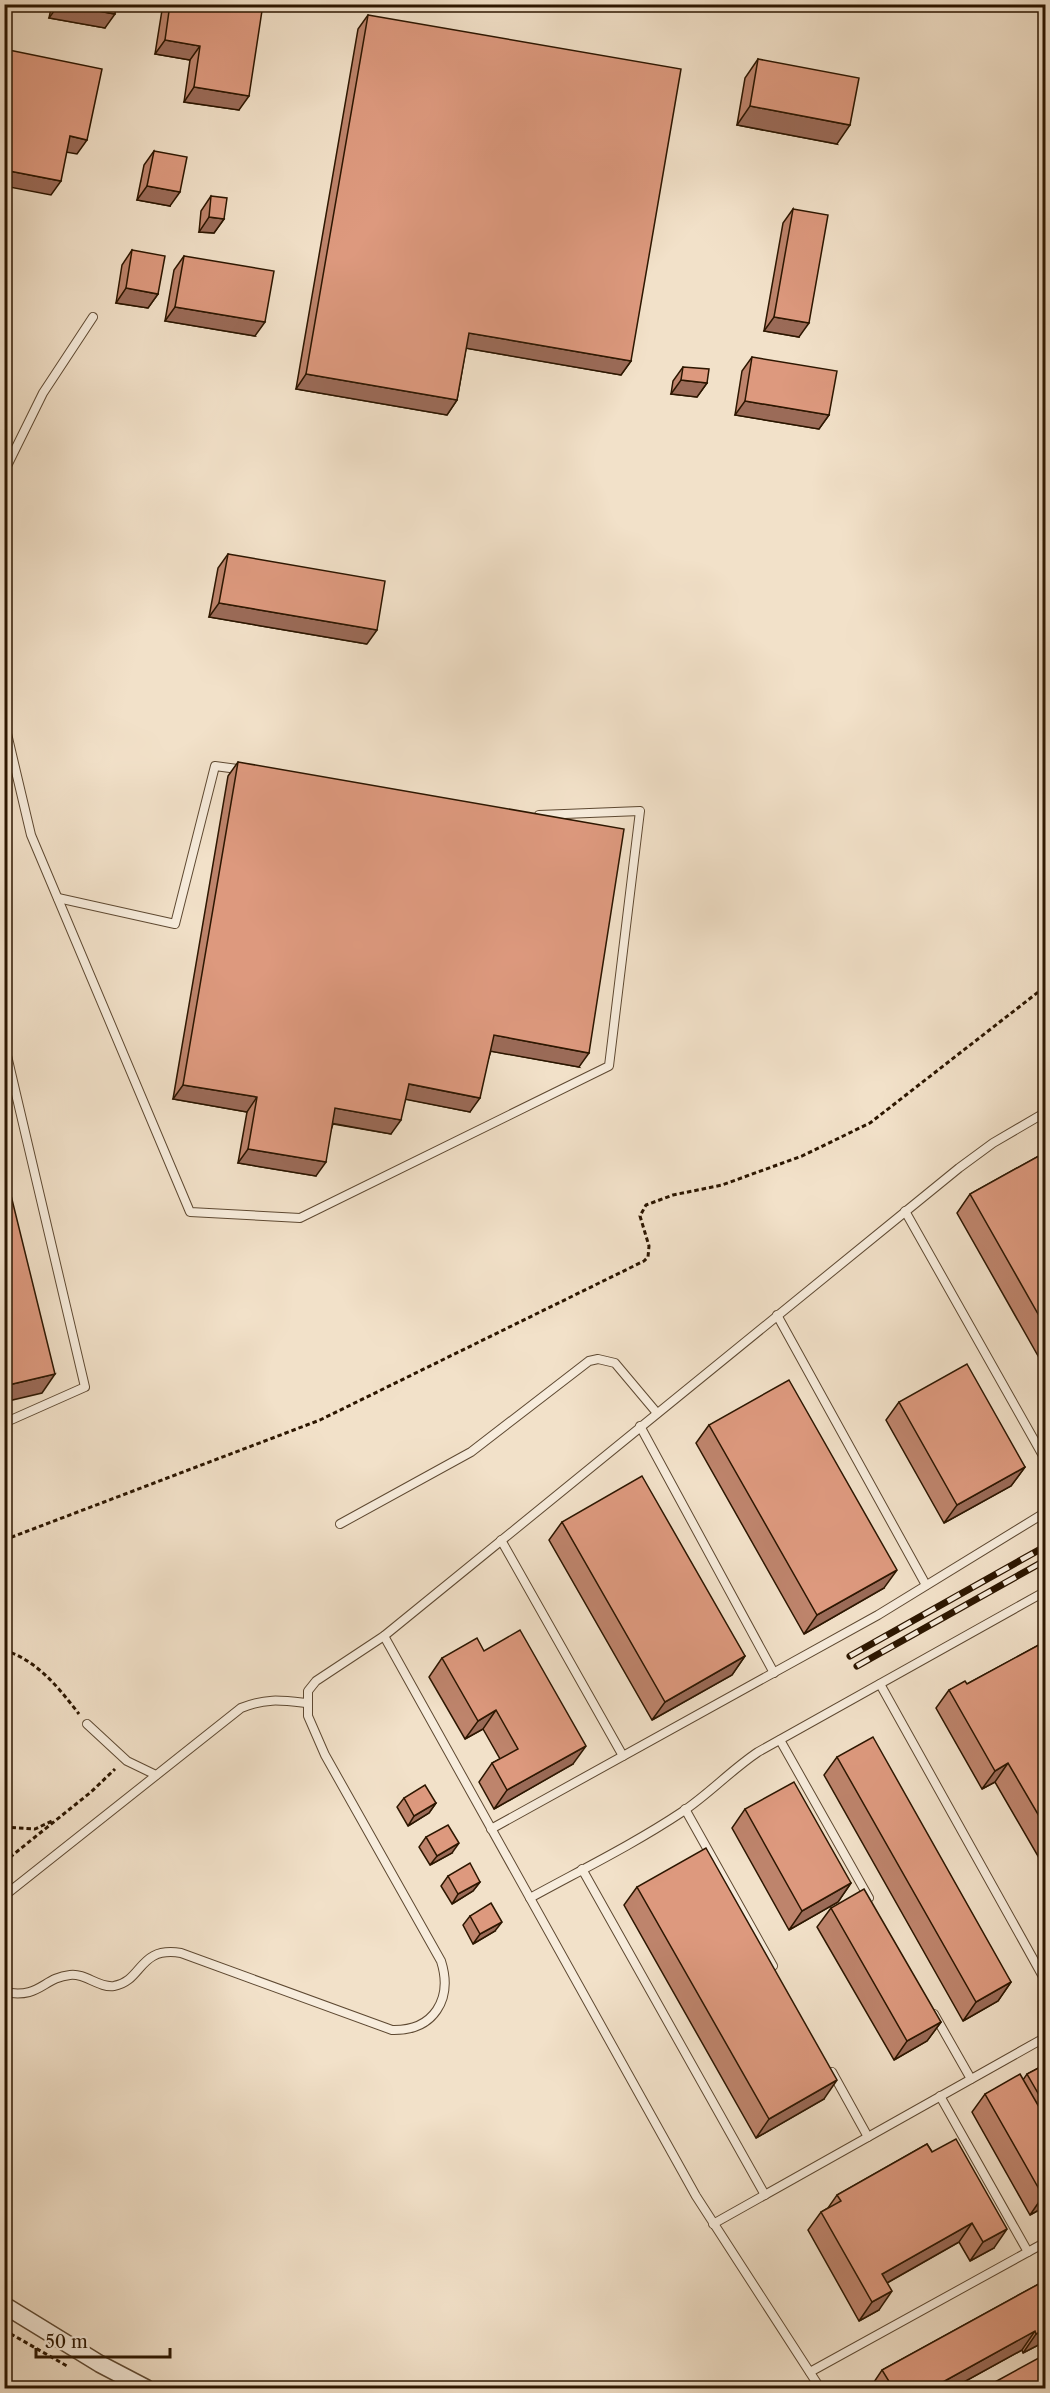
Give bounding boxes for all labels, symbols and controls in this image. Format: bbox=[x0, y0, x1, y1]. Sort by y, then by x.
scale bar bbox=[36, 2321, 170, 2359]
text: 50 m bbox=[45, 2331, 88, 2353]

